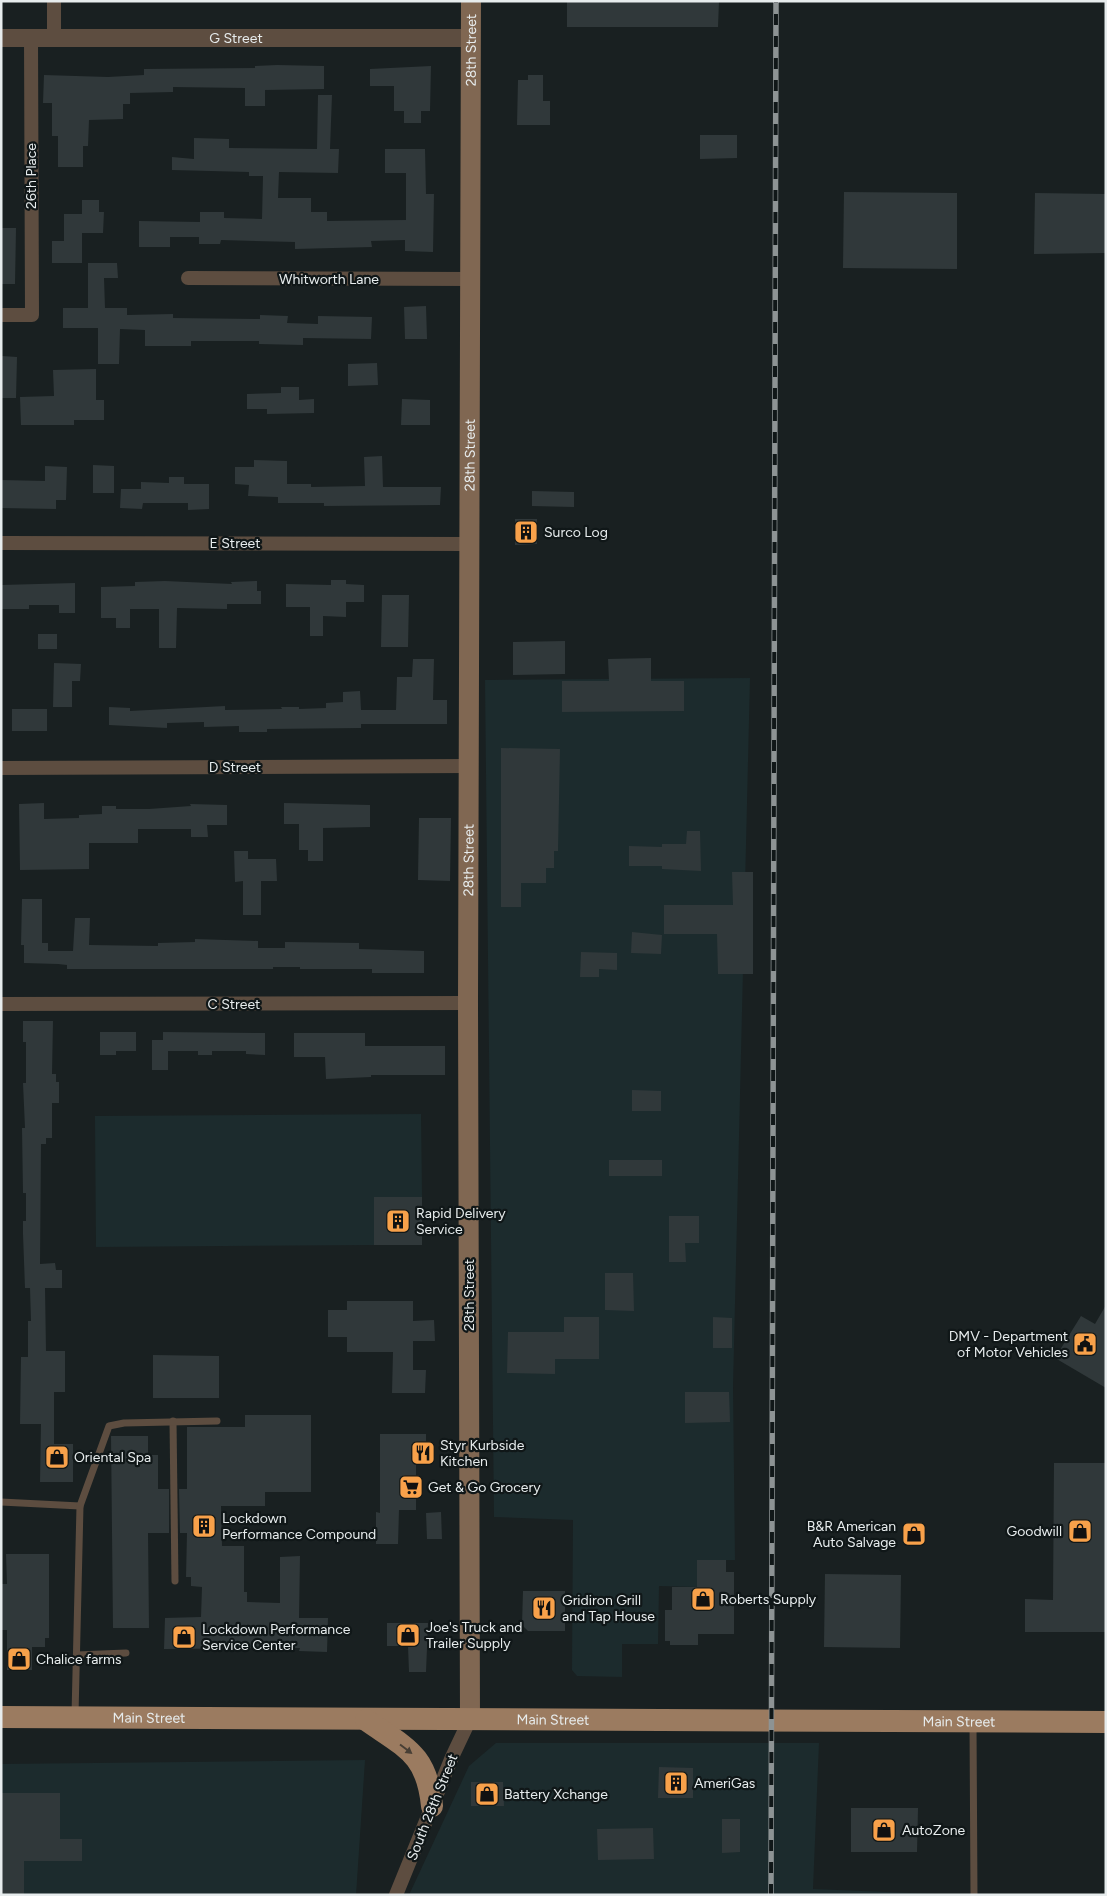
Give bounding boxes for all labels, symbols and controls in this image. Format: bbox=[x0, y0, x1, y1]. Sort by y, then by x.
street label: 28th Street bbox=[463, 14, 480, 86]
street label: G Street bbox=[209, 30, 263, 47]
street label: 26th Place bbox=[23, 143, 40, 209]
street label: Whitworth Lane bbox=[279, 271, 379, 288]
street label: 28th Street bbox=[462, 419, 479, 491]
building icon: Surco Log bbox=[513, 519, 539, 545]
place label: Surco Log bbox=[544, 524, 608, 541]
street label: E Street bbox=[210, 535, 260, 552]
street label: D Street bbox=[209, 759, 261, 776]
street label: 28th Street bbox=[460, 824, 478, 896]
street label: C Street bbox=[208, 996, 260, 1013]
place label: Rapid Delivery Service bbox=[416, 1205, 506, 1238]
building icon: Rapid Delivery Service bbox=[385, 1208, 411, 1234]
street label: 28th Street bbox=[461, 1259, 478, 1331]
place label: DMV - Department of Motor Vehicles bbox=[949, 1328, 1068, 1361]
public building icon: DMV - Department of Motor Vehicles bbox=[1072, 1331, 1098, 1357]
place label: Styr Kurbside Kitchen bbox=[440, 1437, 525, 1470]
restaurant icon: Styr Kurbside Kitchen bbox=[410, 1440, 436, 1466]
shop icon: Oriental Spa bbox=[44, 1444, 70, 1470]
place label: Oriental Spa bbox=[74, 1449, 151, 1466]
supermarket icon: Get & Go Grocery bbox=[398, 1474, 424, 1500]
place label: Get & Go Grocery bbox=[428, 1479, 541, 1496]
place label: Lockdown Performance Compound bbox=[222, 1510, 376, 1543]
building icon: Lockdown Performance Compound bbox=[191, 1513, 217, 1539]
place label: B&R American Auto Salvage bbox=[807, 1518, 896, 1551]
shop icon: Goodwill bbox=[1067, 1518, 1093, 1544]
shop icon: B&R American Auto Salvage bbox=[901, 1521, 927, 1547]
place label: Goodwill bbox=[1007, 1523, 1062, 1540]
shop icon: Roberts Supply bbox=[690, 1586, 716, 1612]
place label: Roberts Supply bbox=[720, 1591, 817, 1608]
place label: Gridiron Grill and Tap House bbox=[562, 1592, 655, 1625]
restaurant icon: Gridiron Grill and Tap House bbox=[531, 1595, 557, 1621]
place label: Joe's Truck and Trailer Supply bbox=[426, 1619, 522, 1652]
place label: Lockdown Performance Service Center bbox=[202, 1621, 351, 1654]
shop icon: Joe's Truck and Trailer Supply bbox=[395, 1622, 421, 1648]
shop icon: Lockdown Performance Service Center bbox=[171, 1624, 197, 1650]
shop icon: Chalice farms bbox=[6, 1646, 32, 1672]
place label: Chalice farms bbox=[36, 1651, 121, 1668]
street label: Main Street bbox=[113, 1710, 185, 1727]
street label: Main Street bbox=[517, 1711, 589, 1729]
street label: Main Street bbox=[923, 1713, 995, 1730]
one-way arrow bbox=[399, 1743, 412, 1754]
street label: South 28th Street bbox=[403, 1751, 462, 1863]
building icon: AmeriGas bbox=[663, 1770, 689, 1796]
place label: AmeriGas bbox=[694, 1775, 755, 1792]
shop icon: Battery Xchange bbox=[474, 1781, 500, 1807]
place label: Battery Xchange bbox=[504, 1786, 608, 1803]
shop icon: AutoZone bbox=[871, 1817, 897, 1843]
place label: AutoZone bbox=[902, 1822, 966, 1839]

